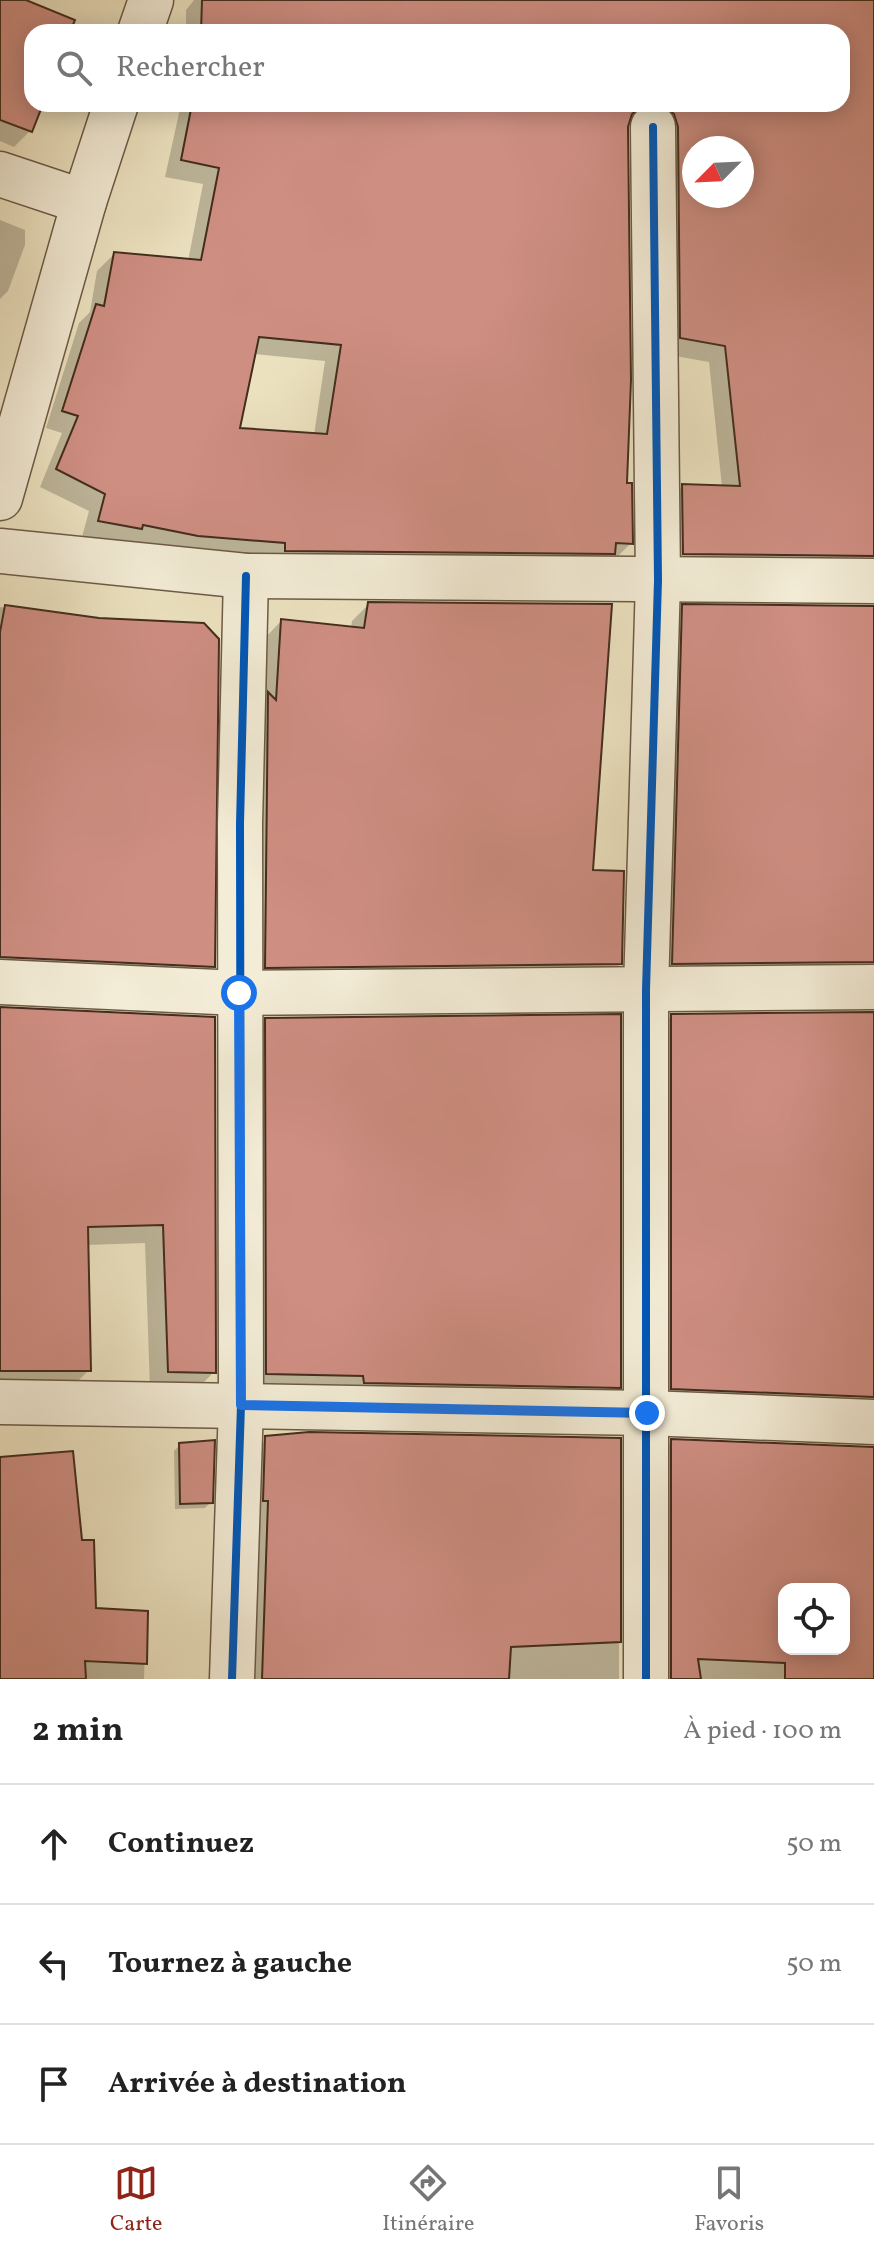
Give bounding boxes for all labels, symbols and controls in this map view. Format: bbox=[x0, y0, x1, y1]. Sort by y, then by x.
search box bbox=[24, 24, 850, 112]
icon: search bbox=[52, 46, 96, 90]
text: Rechercher bbox=[116, 47, 265, 89]
north arrow bbox=[682, 136, 754, 208]
route start bbox=[221, 975, 257, 1011]
route end bbox=[629, 1395, 665, 1431]
map controls bbox=[778, 1583, 850, 1655]
button: locate bbox=[778, 1583, 850, 1655]
text: 2 min bbox=[32, 1708, 124, 1755]
text: À pied · 100 m bbox=[683, 1713, 842, 1749]
icon: ahead bbox=[32, 1822, 76, 1866]
text: Continuez bbox=[108, 1823, 254, 1865]
text: 50 m bbox=[786, 1826, 842, 1862]
icon: left bbox=[32, 1942, 76, 1986]
text: Tournez à gauche bbox=[108, 1943, 352, 1985]
text: 50 m bbox=[786, 1946, 842, 1982]
icon: arrive bbox=[32, 2062, 76, 2106]
text: Arrivée à destination bbox=[108, 2063, 407, 2105]
tab: Carte bbox=[110, 2161, 162, 2240]
tab: Itinéraire bbox=[382, 2161, 474, 2240]
tab: Favoris bbox=[694, 2161, 764, 2240]

